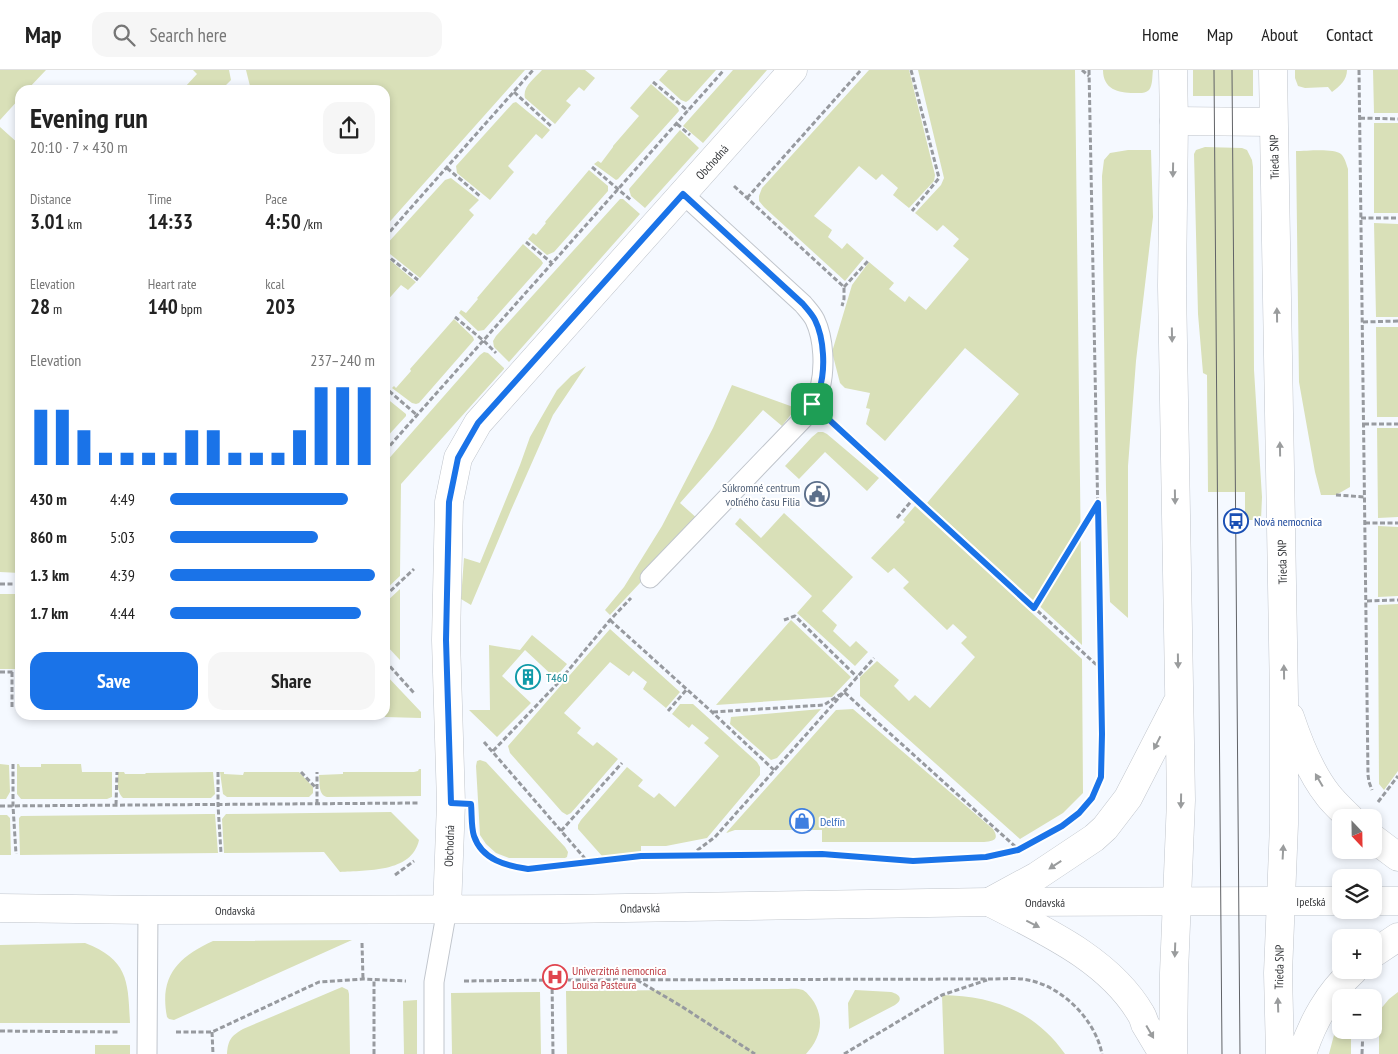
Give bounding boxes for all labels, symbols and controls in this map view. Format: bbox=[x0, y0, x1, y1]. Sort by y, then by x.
search box bbox=[92, 12, 442, 57]
text: Map bbox=[25, 19, 62, 50]
icon: search bbox=[110, 21, 138, 49]
text: Search here bbox=[150, 23, 227, 47]
text: Home bbox=[1142, 23, 1179, 46]
text: Map bbox=[1207, 23, 1233, 46]
text: About bbox=[1261, 23, 1298, 46]
text: Contact bbox=[1326, 23, 1373, 46]
text: Evening run bbox=[30, 99, 148, 136]
button: share bbox=[323, 102, 375, 154]
street label: Trieda SNP bbox=[1266, 134, 1282, 180]
text: 20:10 · 7 × 430 m bbox=[30, 137, 128, 157]
street label: Obchodná bbox=[692, 141, 732, 183]
one-way arrow bbox=[1169, 162, 1177, 178]
text: Distance bbox=[30, 190, 71, 208]
text: Time bbox=[148, 190, 172, 208]
text: Pace bbox=[265, 190, 287, 208]
text: 3.01 bbox=[30, 208, 65, 235]
text: 14:33 bbox=[148, 208, 193, 235]
text: 4:50 bbox=[265, 208, 301, 235]
text: km bbox=[65, 215, 82, 233]
text: /km bbox=[301, 215, 322, 233]
text: Elevation bbox=[30, 275, 75, 293]
text: Heart rate bbox=[148, 275, 197, 293]
text: kcal bbox=[265, 275, 284, 293]
text: 28 bbox=[30, 293, 50, 320]
text: 140 bbox=[148, 293, 178, 320]
text: 203 bbox=[265, 293, 295, 320]
text: m bbox=[50, 300, 62, 318]
text: bpm bbox=[178, 300, 202, 318]
one-way arrow bbox=[1273, 307, 1281, 323]
one-way arrow bbox=[1169, 327, 1177, 343]
text: Elevation bbox=[30, 350, 81, 370]
text: 237–240 m bbox=[310, 350, 375, 370]
pin bbox=[791, 383, 833, 425]
icon: arrive bbox=[798, 390, 826, 418]
one-way arrow bbox=[1276, 441, 1284, 457]
place label: Súkromné centrum voľného času Filia bbox=[722, 480, 800, 509]
public building icon: Súkromné centrum voľného času Filia bbox=[804, 481, 830, 507]
text: 430 m bbox=[30, 489, 67, 509]
text: 4:49 bbox=[110, 489, 135, 509]
one-way arrow bbox=[1172, 490, 1180, 506]
bus stop icon: Nová nemocnica bbox=[1223, 508, 1249, 534]
place label: Nová nemocnica bbox=[1254, 514, 1322, 529]
text: 860 m bbox=[30, 527, 67, 547]
text: 5:03 bbox=[110, 527, 135, 547]
street label: Trieda SNP bbox=[1274, 539, 1290, 585]
text: 1.3 km bbox=[30, 565, 69, 585]
text: 4:39 bbox=[110, 565, 135, 585]
text: 1.7 km bbox=[30, 603, 68, 623]
text: 4:44 bbox=[110, 603, 135, 623]
button: Save bbox=[30, 652, 198, 710]
button: Share bbox=[208, 652, 375, 710]
one-way arrow bbox=[1175, 653, 1183, 669]
building icon: T460 bbox=[515, 664, 541, 690]
one-way arrow bbox=[1280, 664, 1288, 680]
place label: T460 bbox=[546, 670, 568, 685]
one-way arrow bbox=[1153, 736, 1161, 750]
one-way arrow bbox=[1315, 773, 1323, 788]
one-way arrow bbox=[1177, 793, 1185, 809]
shop icon: Delfín bbox=[789, 808, 815, 834]
north arrow bbox=[1332, 809, 1382, 859]
map controls bbox=[1332, 809, 1382, 1039]
place label: Delfín bbox=[820, 814, 845, 829]
street label: Obchodná bbox=[441, 825, 457, 867]
one-way arrow bbox=[1279, 844, 1287, 860]
one-way arrow bbox=[1048, 860, 1061, 869]
button: layers bbox=[1332, 869, 1382, 919]
street label: Ipeľská bbox=[1296, 894, 1326, 909]
street label: Ondavská bbox=[1025, 895, 1065, 910]
street label: Ondavská bbox=[620, 900, 660, 916]
street label: Ondavská bbox=[215, 903, 255, 918]
one-way arrow bbox=[1025, 920, 1040, 928]
button: + bbox=[1332, 929, 1382, 979]
one-way arrow bbox=[1171, 942, 1179, 958]
street label: Trieda SNP bbox=[1271, 944, 1287, 990]
place label: Univerzitná nemocnica Louisa Pasteura bbox=[572, 963, 666, 992]
hospital icon: Univerzitná nemocnica Louisa Pasteura bbox=[542, 964, 568, 990]
button: − bbox=[1332, 989, 1382, 1039]
one-way arrow bbox=[1274, 997, 1282, 1013]
one-way arrow bbox=[1146, 1025, 1154, 1039]

